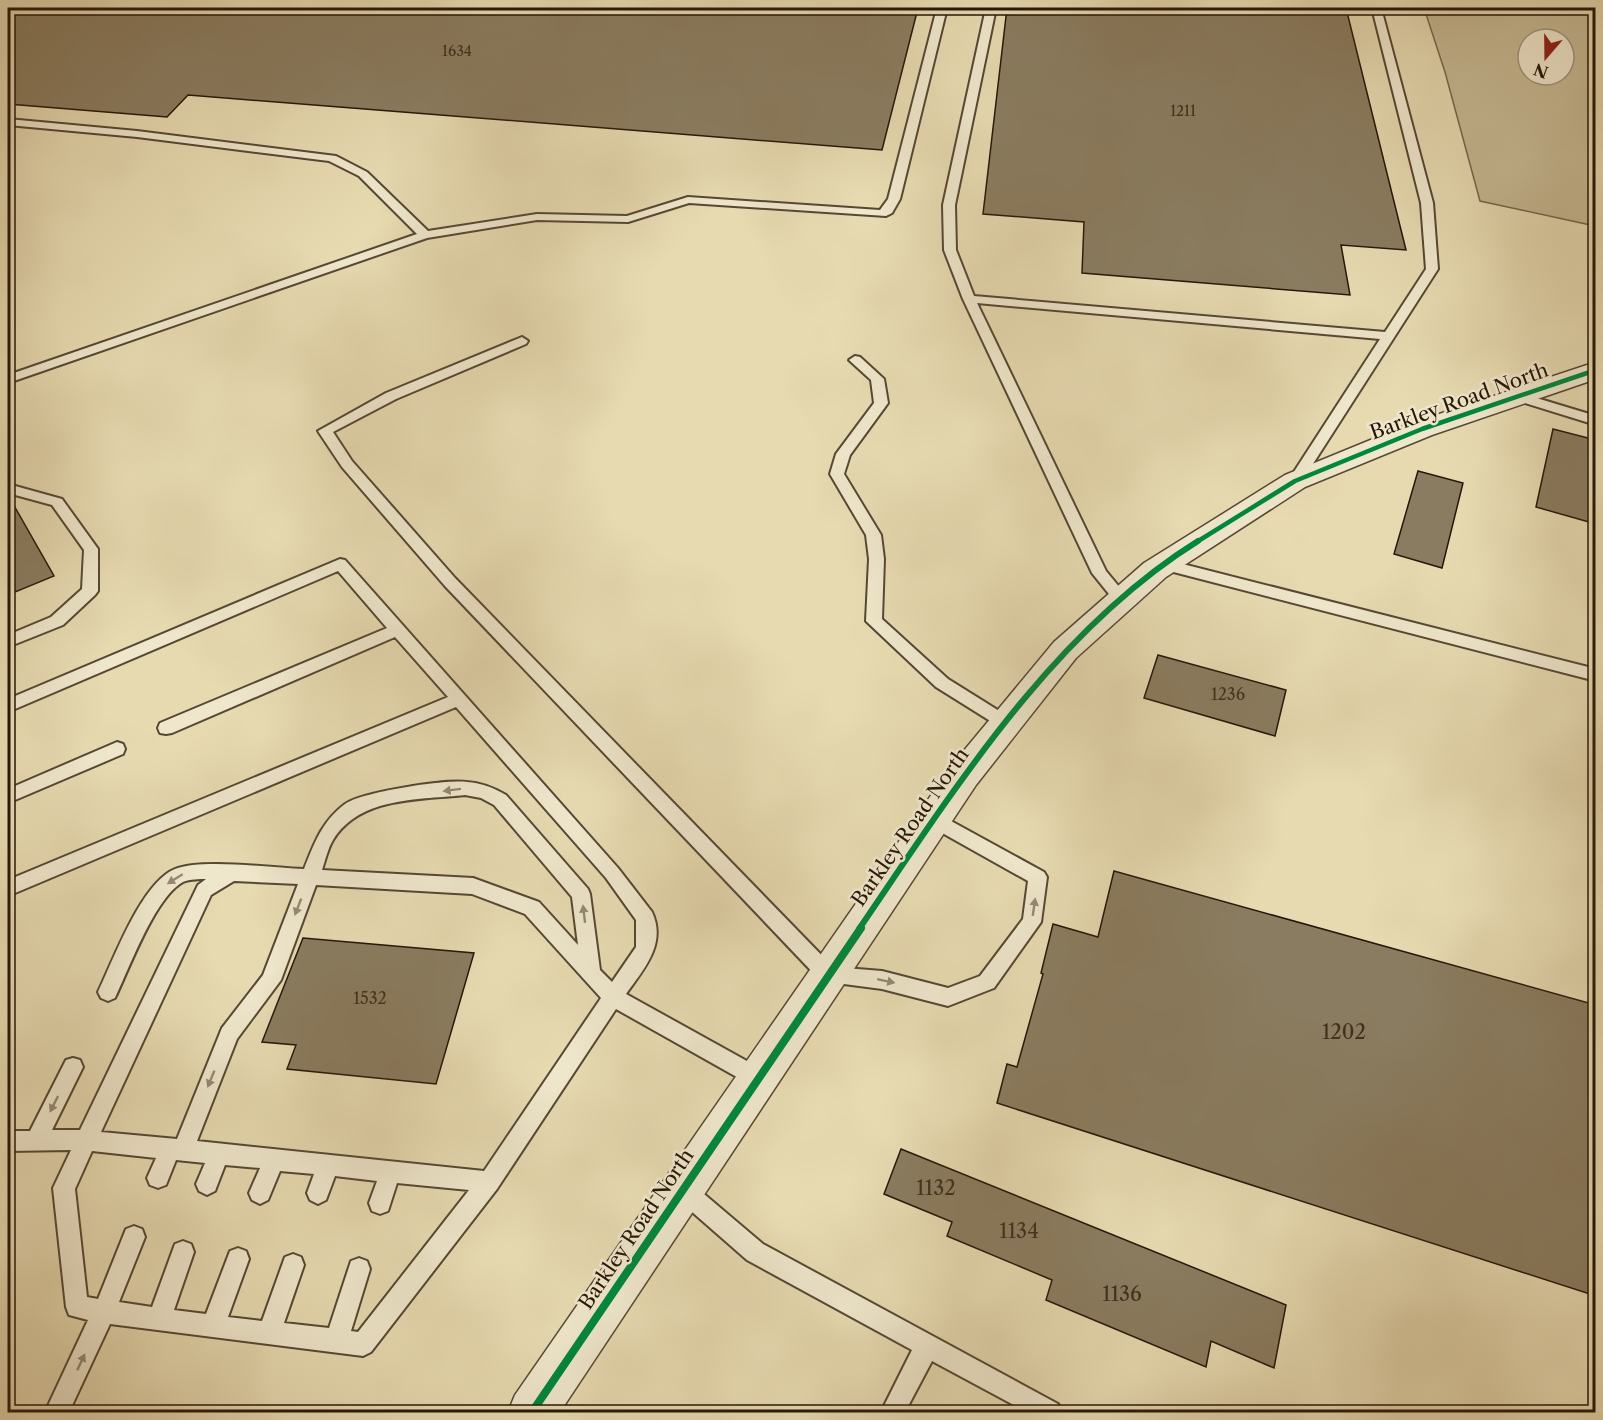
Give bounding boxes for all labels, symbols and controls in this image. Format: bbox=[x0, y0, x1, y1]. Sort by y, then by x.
north arrow bbox=[1516, 27, 1576, 87]
house number: 1634 bbox=[442, 42, 472, 60]
text: N bbox=[1531, 59, 1551, 83]
house number: 1211 bbox=[1170, 102, 1196, 120]
street label: Barkley Road North bbox=[1366, 357, 1552, 444]
house number: 1236 bbox=[1211, 684, 1245, 704]
street label: Barkley Road North bbox=[846, 743, 974, 911]
one-way arrow bbox=[442, 785, 461, 795]
one-way arrow bbox=[167, 874, 183, 885]
one-way arrow bbox=[293, 898, 303, 916]
one-way arrow bbox=[1029, 898, 1038, 917]
one-way arrow bbox=[579, 905, 588, 924]
one-way arrow bbox=[877, 977, 896, 987]
house number: 1532 bbox=[353, 988, 387, 1008]
house number: 1202 bbox=[1322, 1020, 1366, 1044]
one-way arrow bbox=[206, 1070, 215, 1088]
one-way arrow bbox=[49, 1096, 59, 1113]
street label: Barkley Road North bbox=[573, 1144, 699, 1314]
house number: 1132 bbox=[916, 1176, 956, 1200]
house number: 1134 bbox=[999, 1219, 1039, 1243]
house number: 1136 bbox=[1102, 1282, 1142, 1306]
one-way arrow bbox=[76, 1354, 85, 1371]

